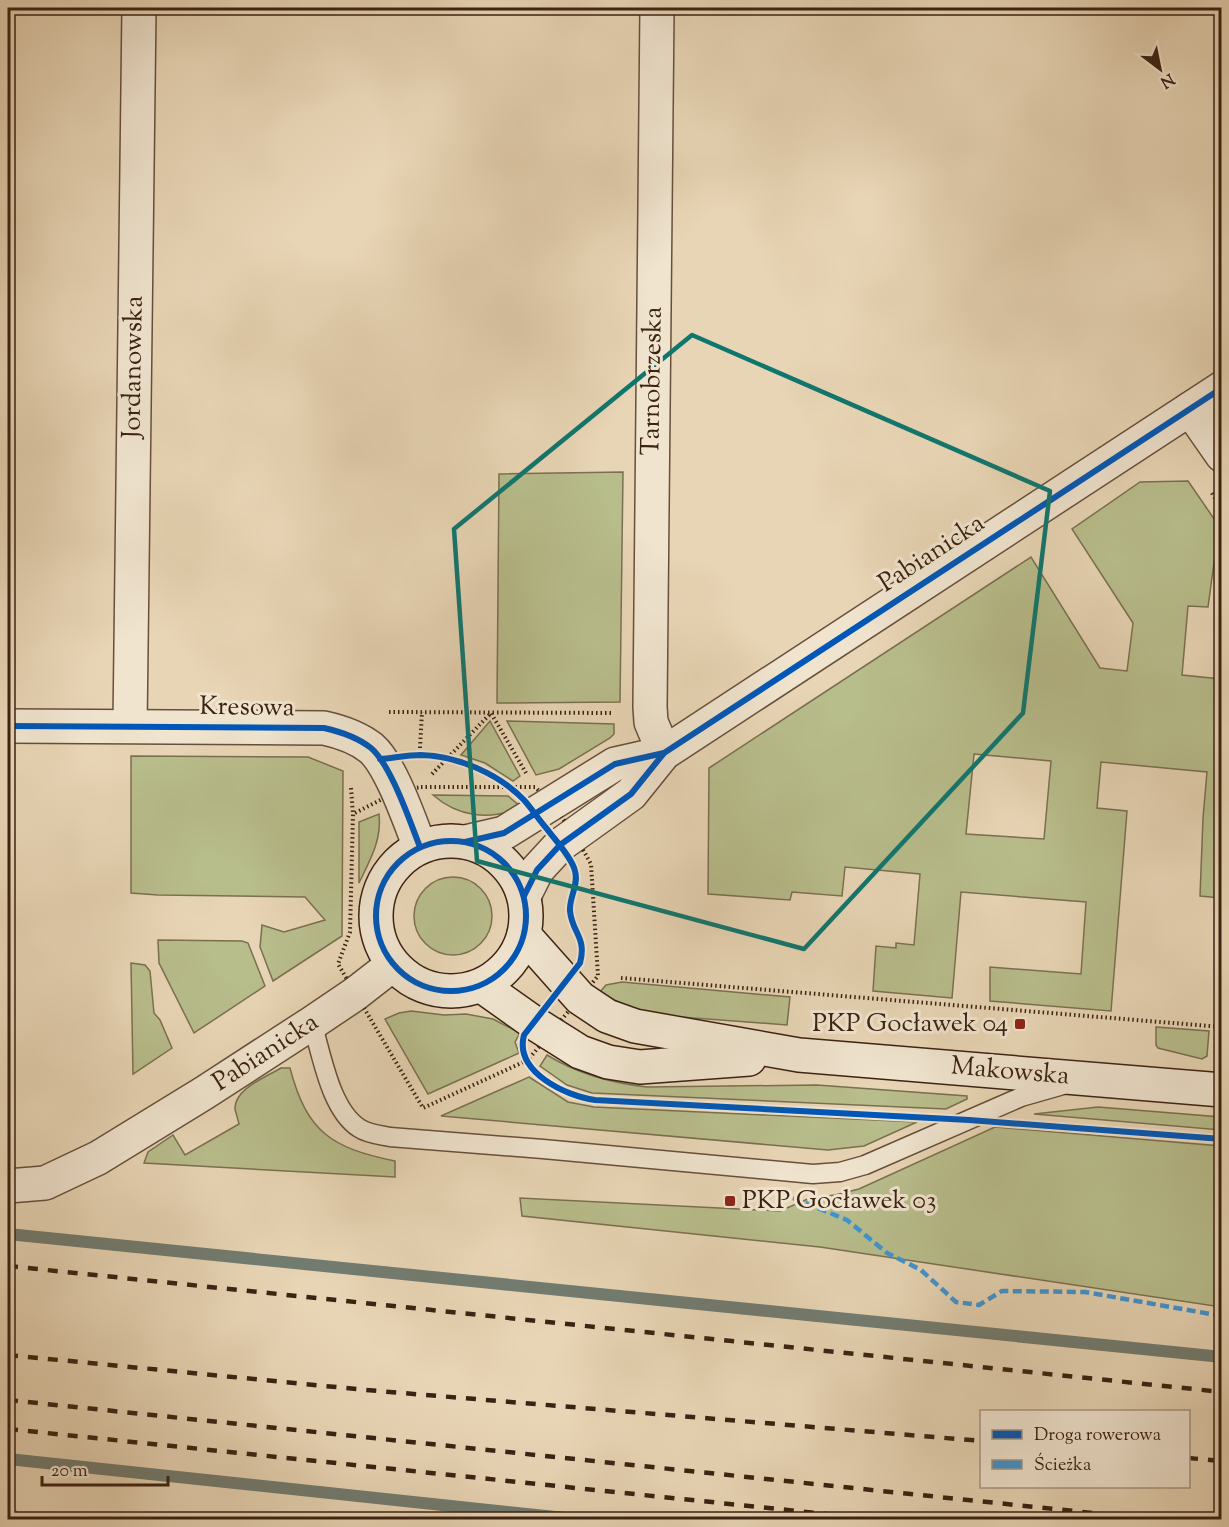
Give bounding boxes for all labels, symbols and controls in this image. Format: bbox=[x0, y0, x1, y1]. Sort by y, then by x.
north arrow bbox=[1130, 39, 1190, 99]
text: N bbox=[1155, 66, 1178, 93]
street label: Jordanowska bbox=[114, 295, 154, 441]
street label: Tarnobrzeska bbox=[633, 306, 673, 456]
street label: Pabianicka bbox=[872, 506, 992, 602]
street label: Kresowa bbox=[199, 689, 295, 727]
street label: Pabianicka bbox=[206, 1005, 326, 1101]
place label: PKP Gocławek 04 bbox=[812, 1006, 1008, 1043]
marker: PKP Gocławek 04 bbox=[1013, 1017, 1027, 1031]
street label: Makowska bbox=[949, 1048, 1071, 1096]
place label: PKP Gocławek 03 bbox=[742, 1183, 936, 1220]
marker: PKP Gocławek 03 bbox=[723, 1194, 737, 1208]
legend bbox=[980, 1410, 1190, 1488]
text: Droga rowerowa bbox=[1034, 1423, 1161, 1449]
scale bar bbox=[42, 1449, 168, 1487]
text: Ścieżka bbox=[1034, 1452, 1091, 1479]
text: 20 m bbox=[51, 1459, 88, 1485]

